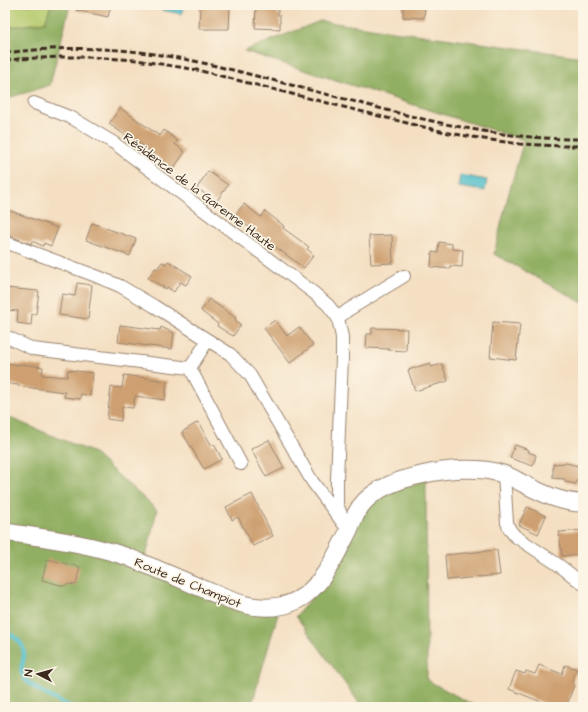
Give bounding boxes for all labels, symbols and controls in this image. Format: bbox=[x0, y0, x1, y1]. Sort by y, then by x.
street label: Résidence de la Garenne Haute bbox=[119, 128, 279, 255]
street label: Route de Champiot bbox=[132, 553, 244, 613]
north arrow bbox=[18, 654, 58, 694]
text: N bbox=[21, 669, 36, 677]

